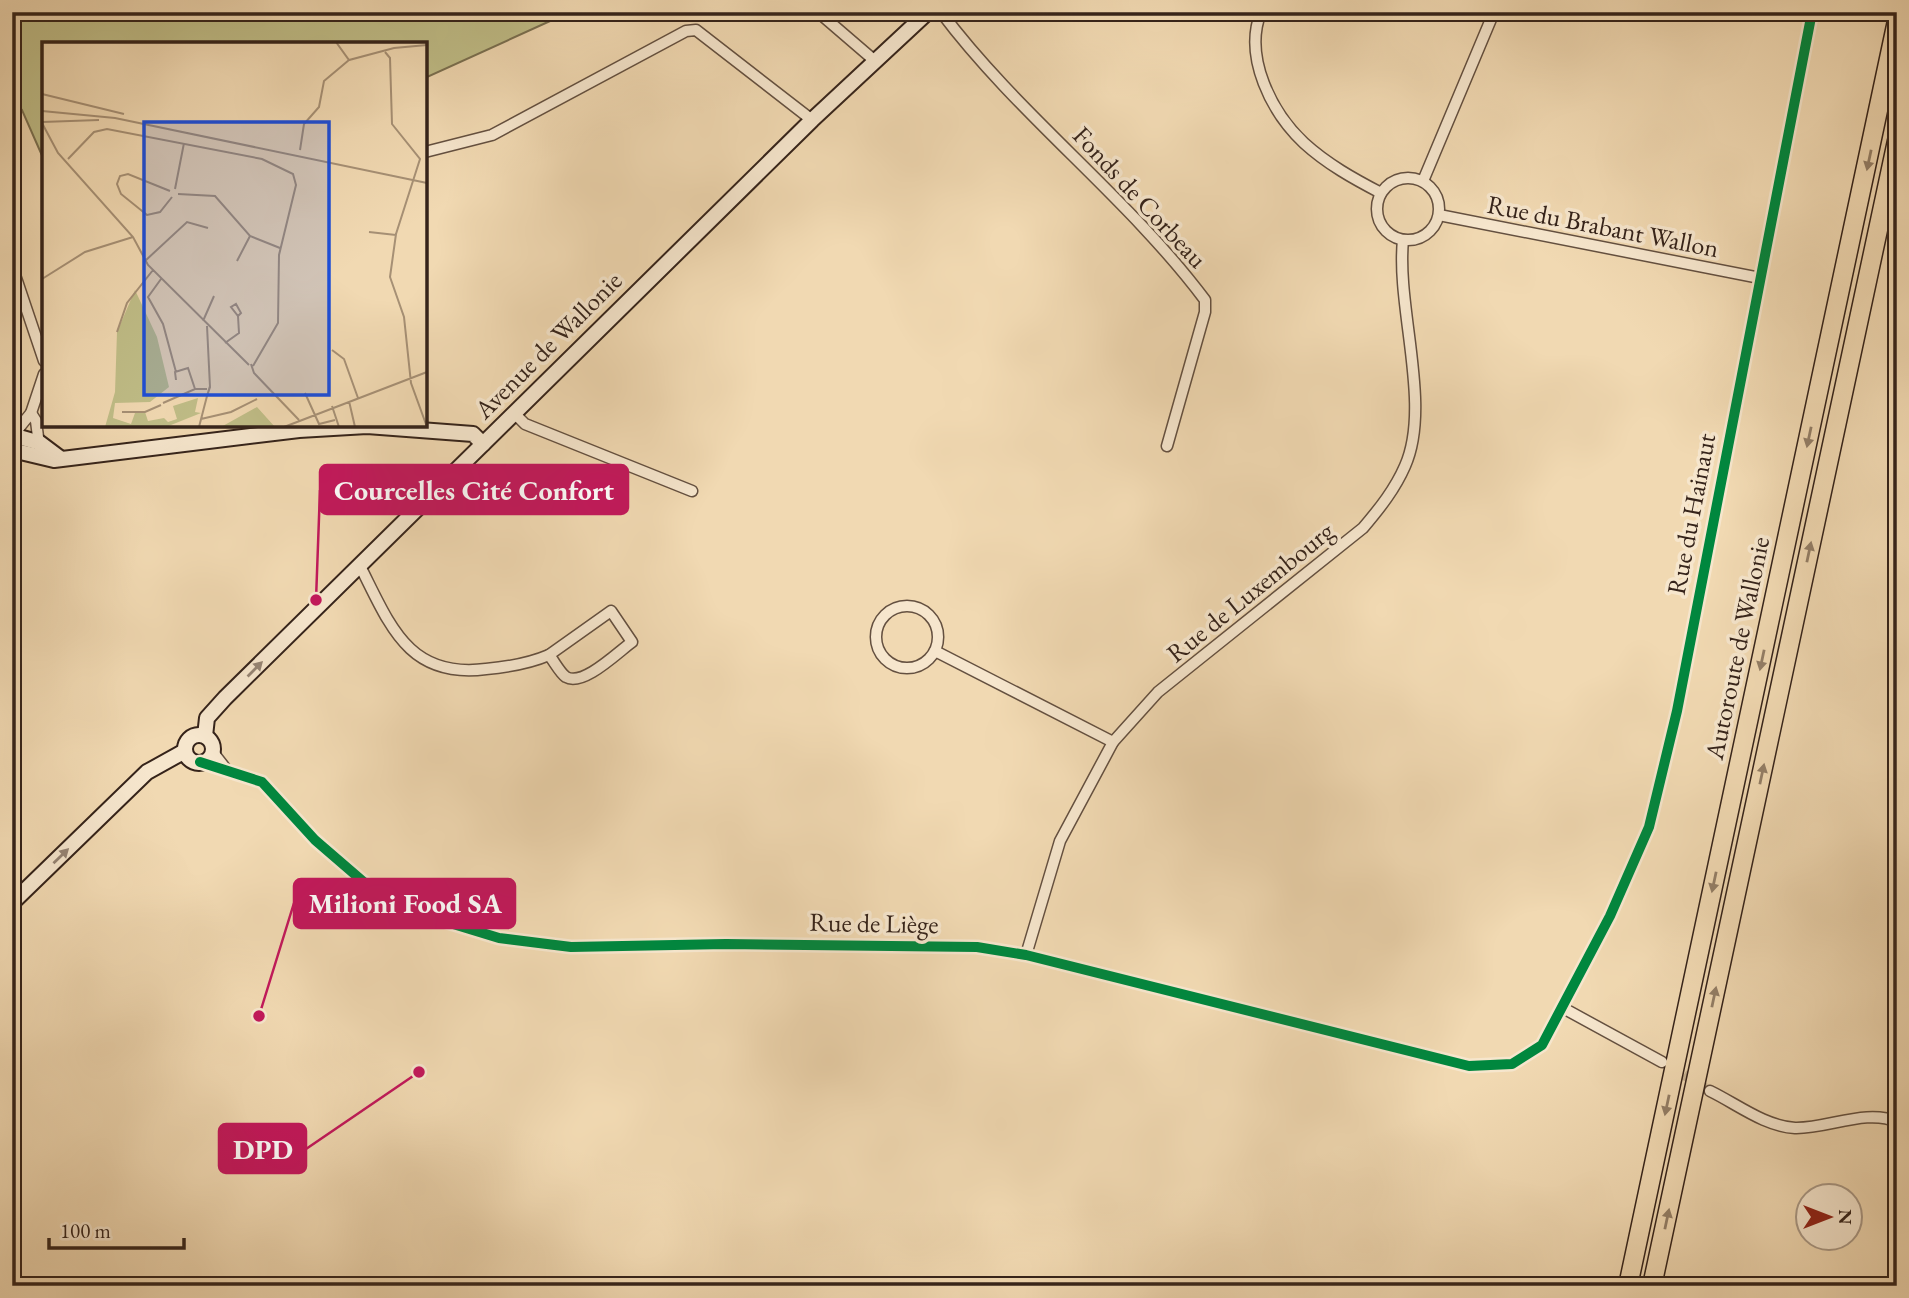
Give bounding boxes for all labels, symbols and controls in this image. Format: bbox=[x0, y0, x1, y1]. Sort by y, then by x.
inset map bbox=[42, 42, 427, 427]
street label: Fonds de Corbeau bbox=[1065, 119, 1215, 275]
one-way arrow bbox=[1863, 149, 1874, 171]
street label: Rue du Brabant Wallon bbox=[1484, 187, 1722, 265]
street label: Avenue de Wallonie bbox=[466, 264, 629, 427]
one-way arrow bbox=[1804, 426, 1815, 448]
street label: Rue du Hainaut bbox=[1659, 431, 1723, 597]
callout: Courcelles Cité Confort bbox=[320, 465, 628, 514]
text: Courcelles Cité Confort bbox=[334, 472, 614, 508]
street label: Rue de Luxembourg bbox=[1159, 514, 1341, 670]
street label: Autoroute de Wallonie bbox=[1697, 533, 1777, 764]
one-way arrow bbox=[1804, 541, 1815, 563]
one-way arrow bbox=[1756, 649, 1767, 671]
one-way arrow bbox=[247, 661, 263, 677]
one-way arrow bbox=[1756, 763, 1767, 785]
one-way arrow bbox=[52, 848, 69, 864]
one-way arrow bbox=[1709, 871, 1720, 893]
callout: Milioni Food SA bbox=[294, 879, 515, 928]
text: Milioni Food SA bbox=[308, 885, 503, 921]
street label: Rue de Liège bbox=[809, 905, 939, 941]
one-way arrow bbox=[1709, 986, 1720, 1008]
one-way arrow bbox=[1661, 1094, 1672, 1116]
callout: DPD bbox=[219, 1124, 306, 1173]
text: DPD bbox=[233, 1131, 293, 1167]
north arrow bbox=[1794, 1182, 1864, 1252]
scale bar bbox=[49, 1207, 184, 1251]
one-way arrow bbox=[1661, 1208, 1672, 1230]
text: N bbox=[1833, 1209, 1858, 1225]
text: 100 m bbox=[60, 1217, 111, 1244]

